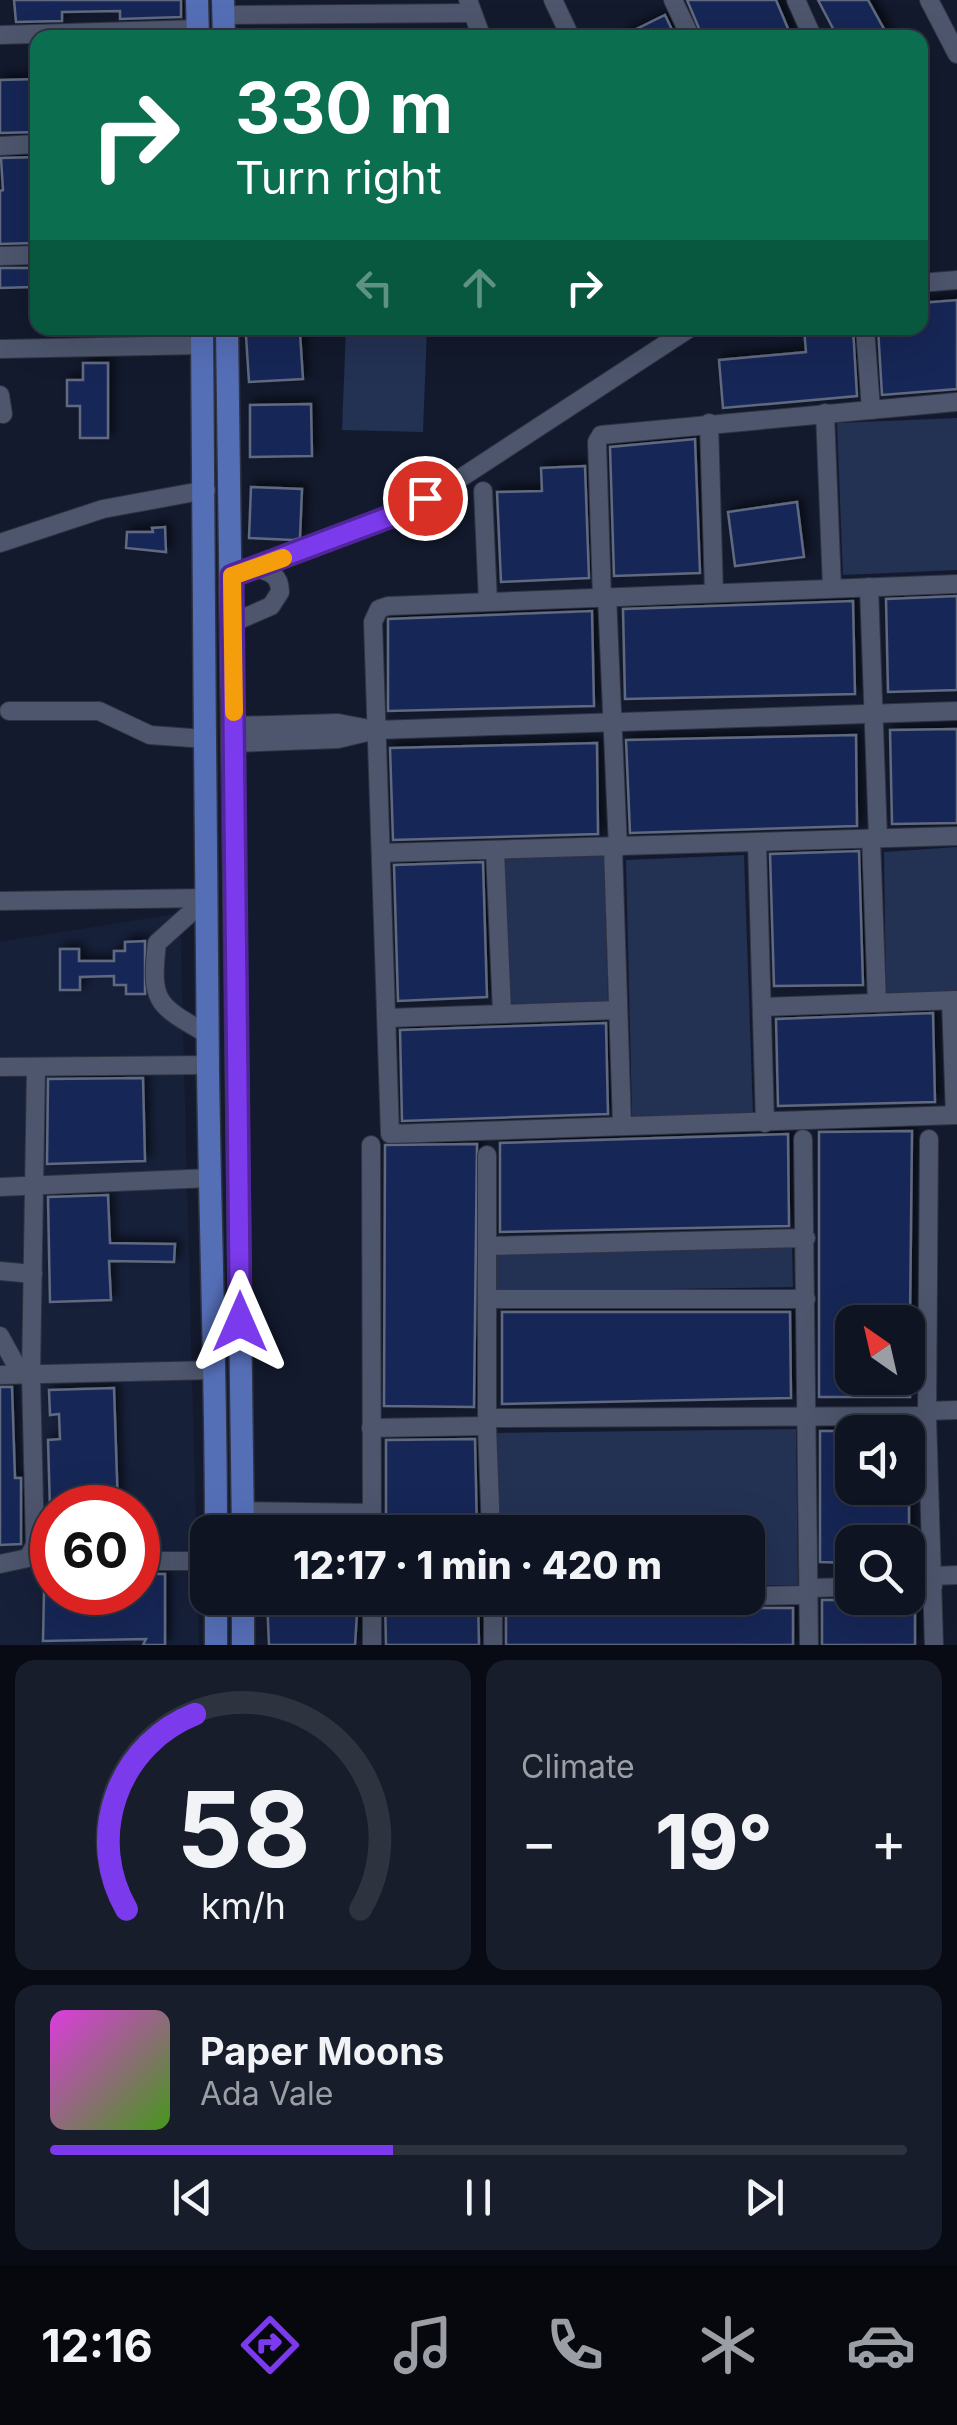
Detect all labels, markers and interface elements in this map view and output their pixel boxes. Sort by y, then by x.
text: 330 m [235,65,453,150]
icon: right [70,70,200,200]
text: Turn right [235,150,442,205]
icon: left [347,260,402,315]
icon: ahead [452,260,507,315]
icon: right [557,260,612,315]
pin [383,456,468,541]
icon: arrive [398,471,453,526]
position arrow [188,1270,292,1374]
north arrow [835,1305,925,1395]
map controls [835,1305,925,1615]
button: sound [835,1415,925,1505]
speed limit sign: 60 [30,1485,160,1615]
button: search [835,1525,925,1615]
text: 12:17 · 1 min · 420 m [293,1542,662,1588]
text: Climate [521,1747,635,1786]
text: 58 [176,1766,310,1892]
text: 19° [655,1796,773,1887]
text: − [521,1809,557,1875]
text: + [871,1809,907,1875]
text: km/h [201,1884,285,1928]
text: Paper Moons [200,2028,444,2074]
text: Ada Vale [200,2074,333,2113]
icon: previous [165,2170,220,2225]
icon: pause [451,2170,506,2225]
icon: next [737,2170,792,2225]
icon: directions [235,2310,305,2380]
icon: music [388,2310,458,2380]
icon: phone [540,2310,610,2380]
icon: climate [693,2310,763,2380]
icon: car [846,2310,916,2380]
text: 12:16 [41,2318,153,2373]

